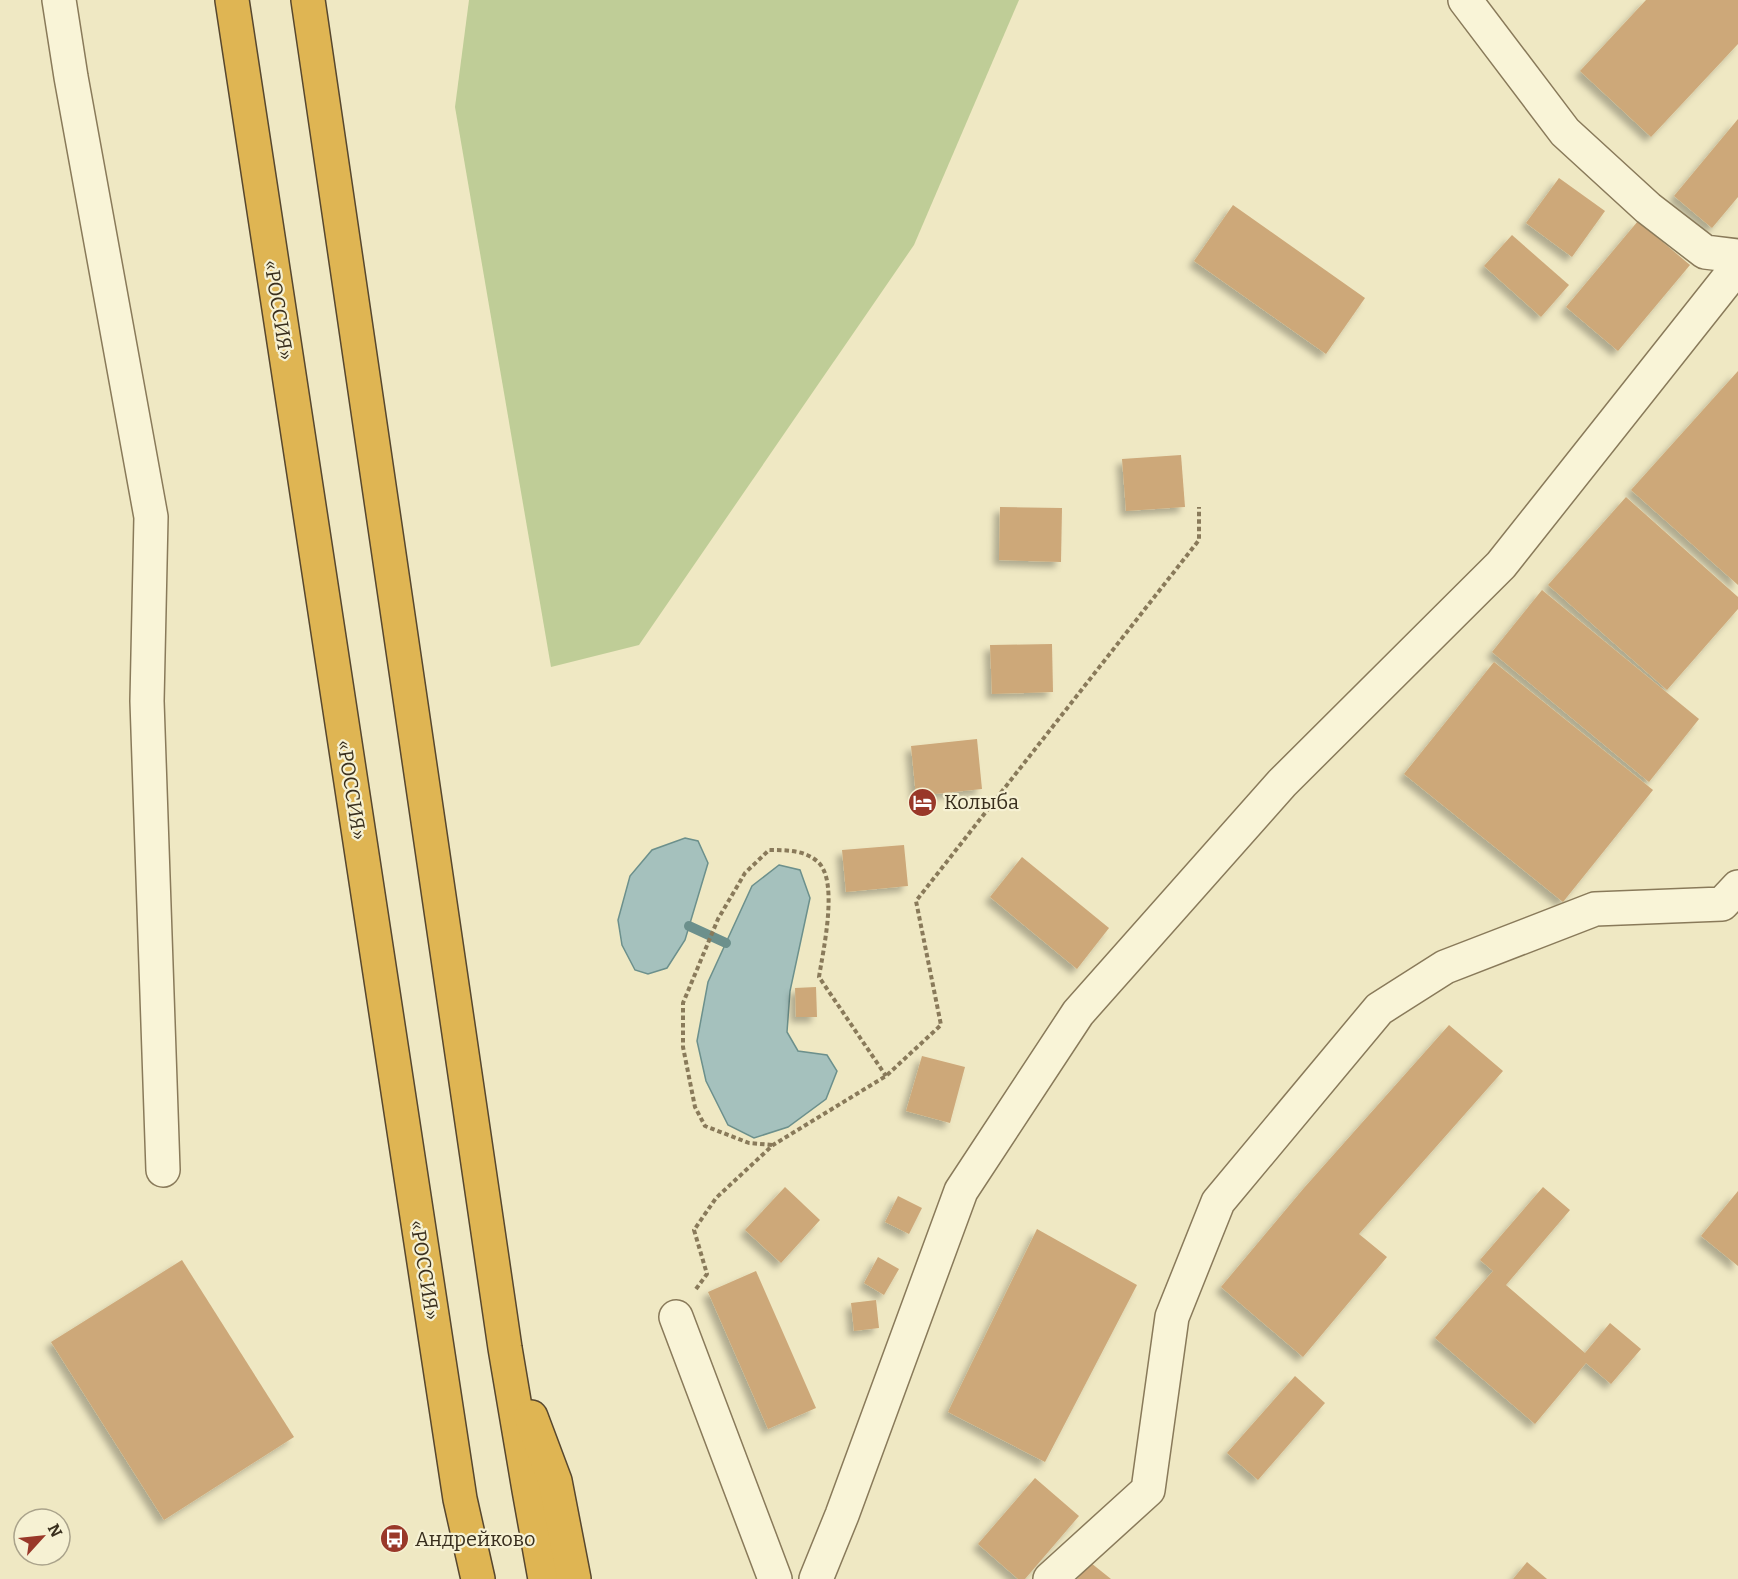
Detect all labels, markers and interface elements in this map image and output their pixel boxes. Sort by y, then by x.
street label: «РОССИЯ» [259,258,299,362]
street label: «РОССИЯ» [332,738,372,842]
hotel icon: Колыба [907,786,939,818]
place label: Колыба [944,790,1019,814]
street label: «РОССИЯ» [405,1218,445,1322]
north arrow [12,1507,72,1567]
text: N [44,1521,66,1540]
bus stop icon: Андрейково [378,1523,410,1555]
place label: Андрейково [415,1527,536,1551]

